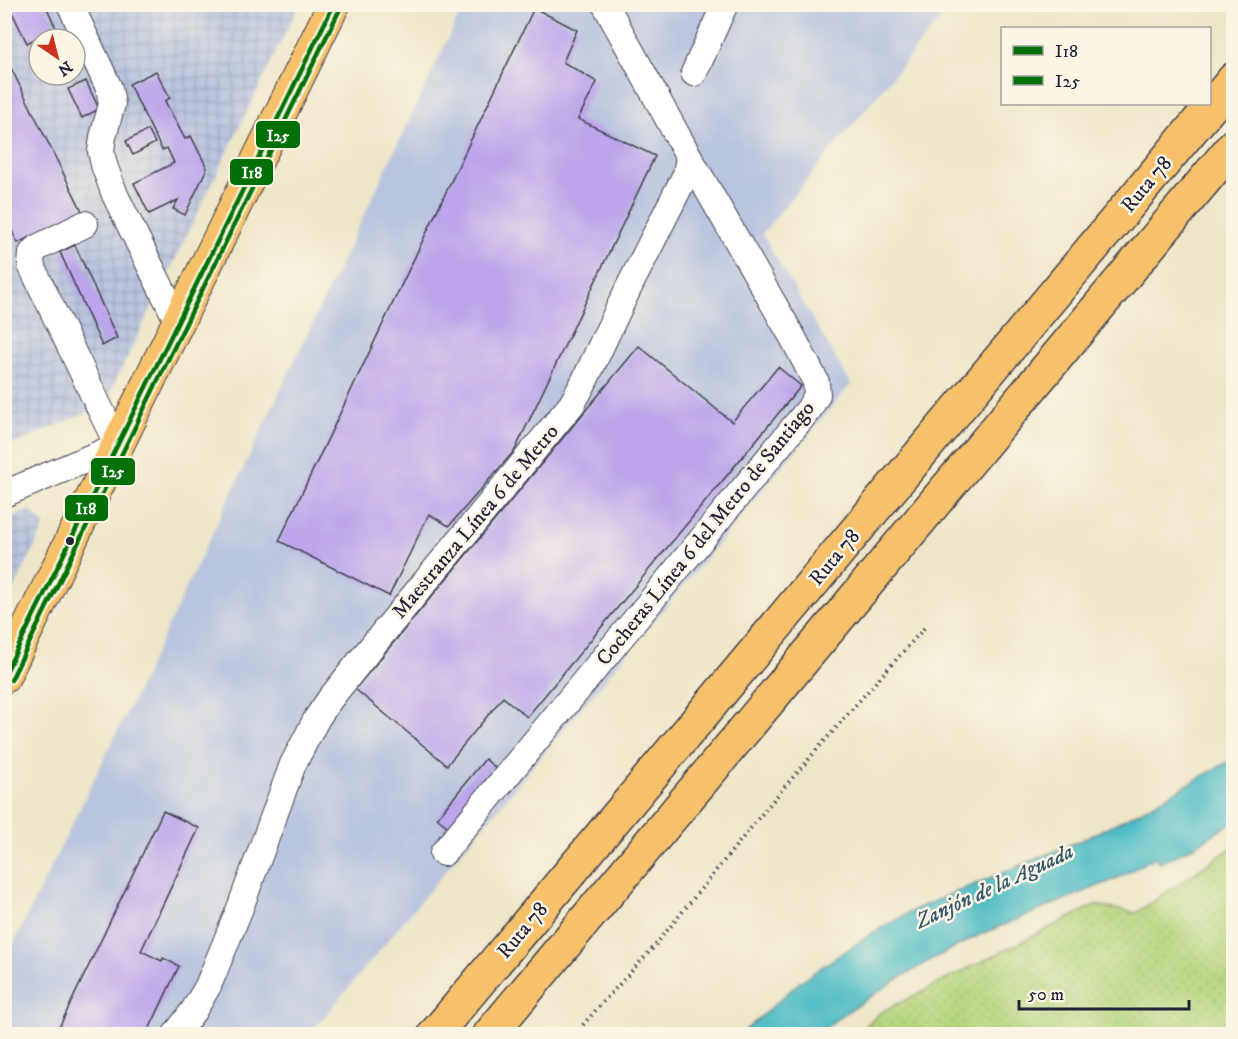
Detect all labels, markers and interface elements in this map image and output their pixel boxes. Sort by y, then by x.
north arrow [27,27,87,87]
legend [1001,27,1211,105]
text: I18 [1055,41,1078,63]
text: N [54,57,76,80]
text: I25 [1055,71,1080,93]
line badge: I25 [255,120,301,149]
text: I25 [267,126,289,146]
street label: Ruta 78 [1116,151,1178,218]
line badge: I18 [229,158,274,186]
text: I18 [242,163,262,183]
street label: Cocheras Línea 6 del Metro de Santiago [591,396,821,671]
street label: Maestranza Línea 6 de Metro [387,419,565,624]
line badge: I25 [90,457,136,486]
text: I25 [102,462,124,482]
line badge: I18 [64,494,109,522]
text: I18 [76,499,96,519]
street label: Ruta 78 [804,524,866,591]
unlabelled marker [64,535,76,547]
water label: Zanjón de la Aguada [910,838,1078,935]
street label: Ruta 78 [492,897,554,964]
scale bar [1019,973,1188,1011]
text: 50 m [1028,984,1064,1006]

